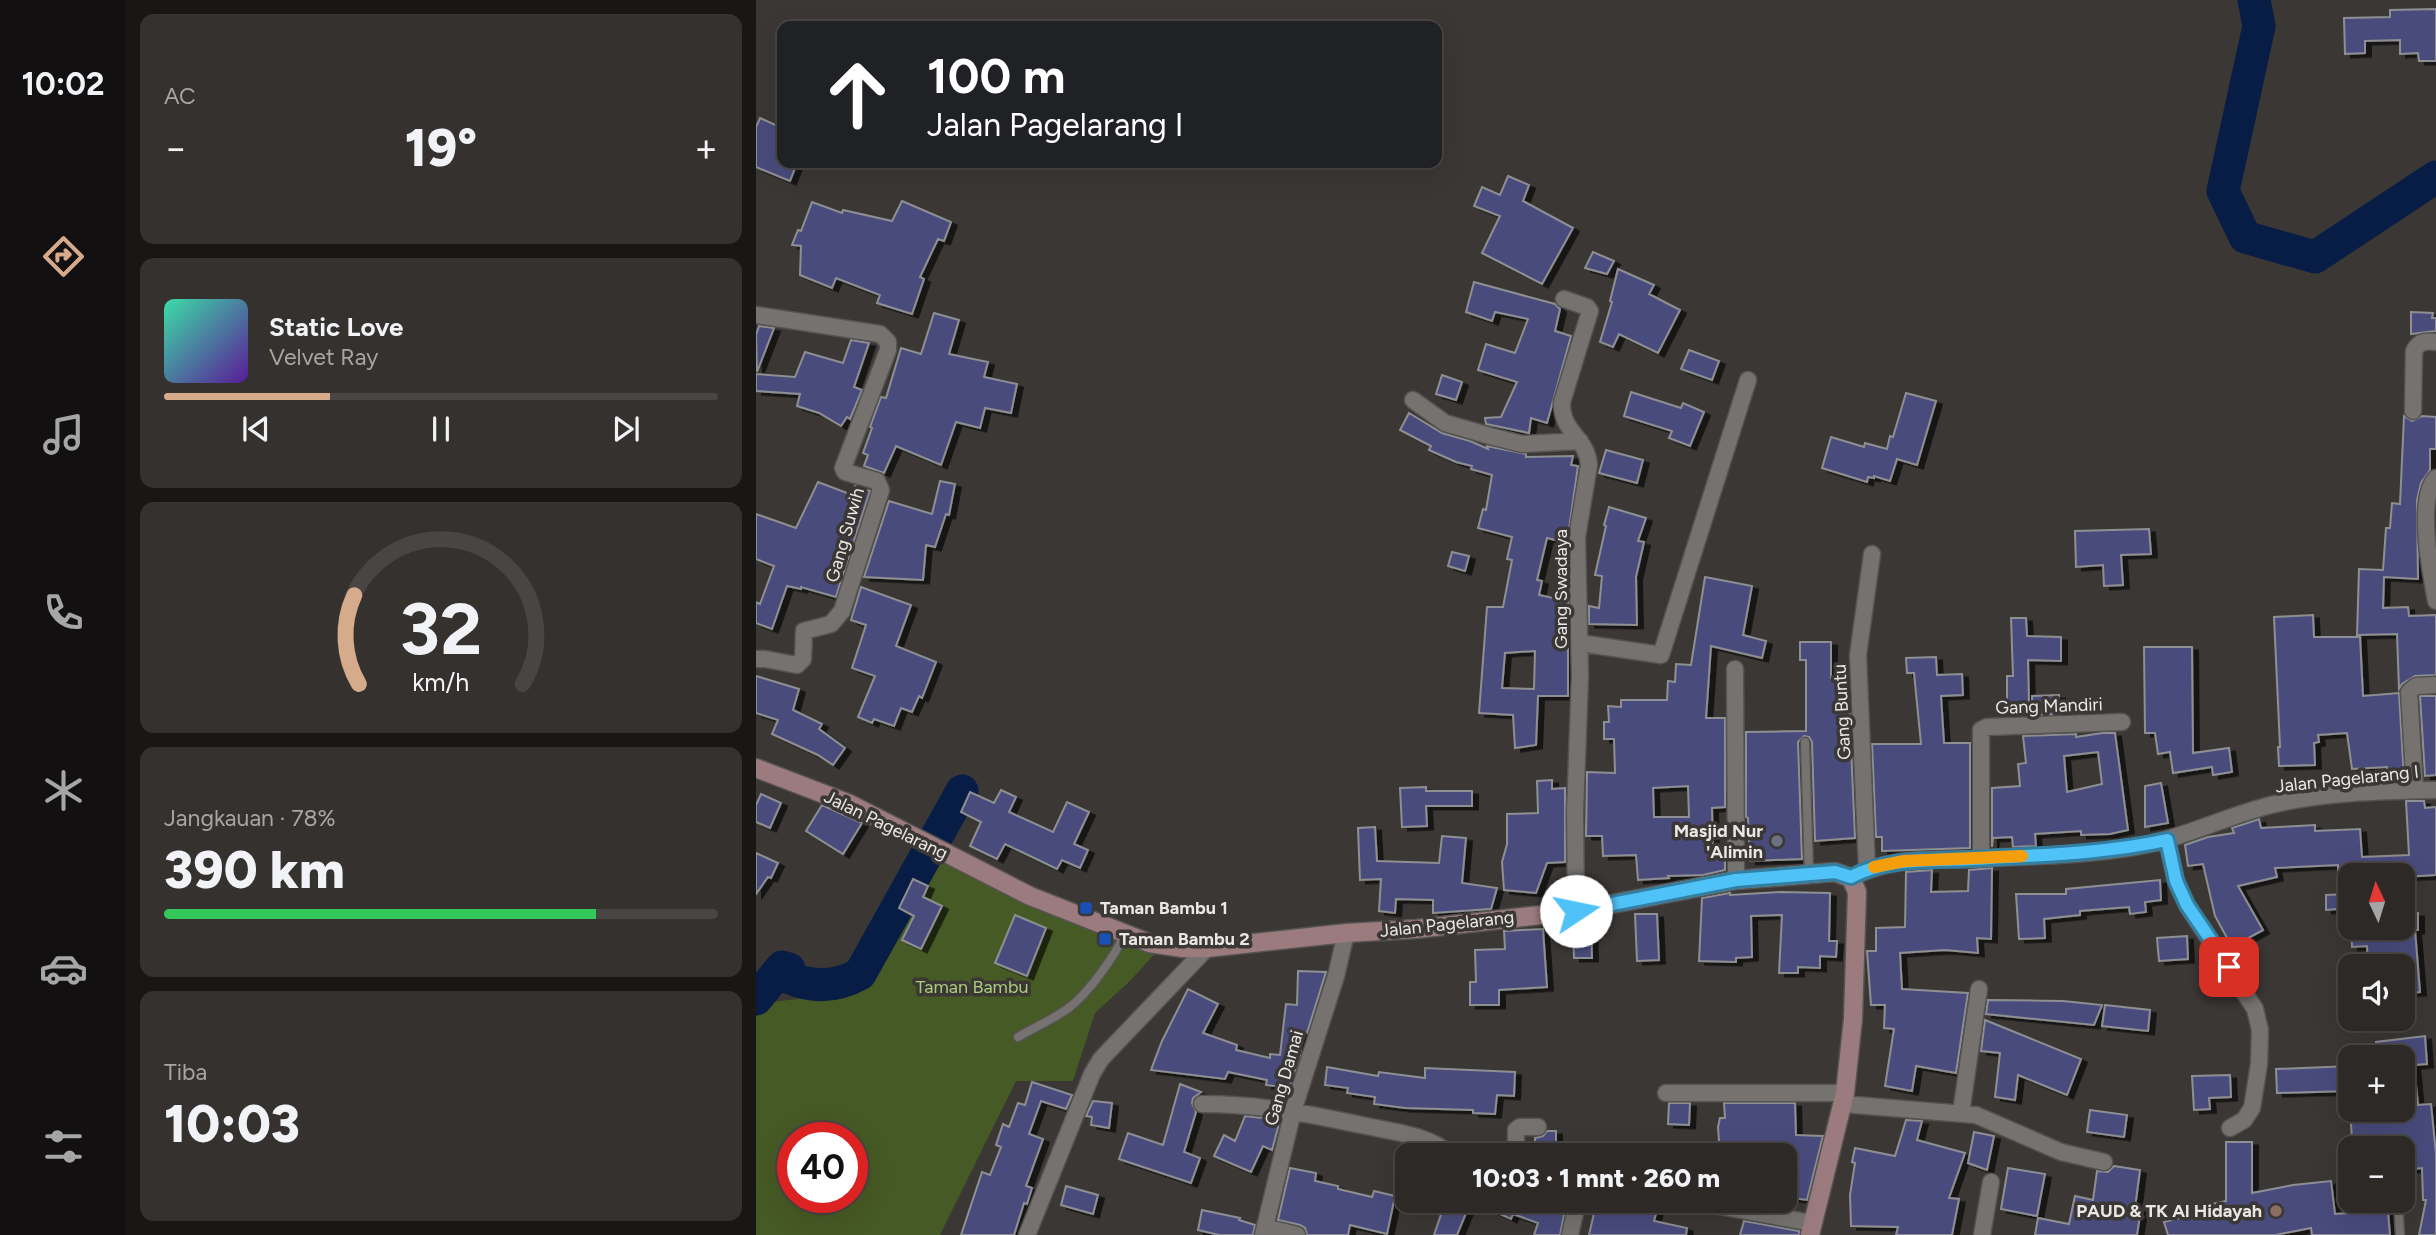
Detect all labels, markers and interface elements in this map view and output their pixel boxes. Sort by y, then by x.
text: 100 m [927,46,1066,105]
icon: ahead [812,49,903,140]
text: 10:02 [21,65,105,103]
text: AC [164,82,196,110]
text: Jalan Pagelarang I [927,106,1183,144]
text: 19° [405,117,477,179]
text: − [164,125,188,171]
text: + [694,125,718,171]
icon: directions [39,232,88,281]
text: Static Love [269,311,403,343]
text: Velvet Ray [269,343,378,371]
icon: music [39,410,88,459]
icon: previous [237,410,275,448]
icon: pause [422,410,460,448]
icon: next [607,410,645,448]
street label: Gang Suwih [821,485,869,585]
street label: Gang Swadaya [1550,529,1572,649]
text: 32 [400,585,482,672]
icon: phone [39,588,88,637]
street label: Gang Buntu [1829,664,1855,760]
text: km/h [412,666,470,696]
street label: Gang Mandiri [1995,693,2103,719]
street label: Jalan Pagelarang I [2274,761,2420,797]
icon: climate [39,766,88,815]
street label: Jalan Pagelarang [821,786,951,864]
text: Jangkauan · 78% [164,804,336,832]
place label: Masjid Nur 'Alimin [1674,820,1763,863]
marker: Masjid Nur 'Alimin [1769,833,1785,849]
text: 390 km [164,839,345,901]
north arrow [2338,863,2415,940]
map controls [2338,863,2415,1213]
position arrow [1539,874,1613,948]
place label: Taman Bambu 1 [1100,897,1228,919]
marker: Taman Bambu 1 [1078,900,1094,916]
street label: Jalan Pagelarang [1379,906,1515,942]
place label: Taman Bambu 2 [1119,928,1250,950]
marker: Taman Bambu 2 [1097,931,1113,947]
pin [2199,937,2259,997]
icon: car [39,944,88,993]
icon: arrive [2210,948,2248,986]
button: sound [2338,954,2415,1031]
park label: Taman Bambu [915,976,1029,998]
street label: Gang Damai [1260,1028,1308,1128]
button: + [2338,1045,2415,1122]
text: Tiba [164,1058,207,1086]
text: 10:03 [164,1093,300,1155]
icon: filters [39,1122,88,1171]
speed limit sign: 40 [777,1122,868,1213]
button: − [2338,1136,2415,1213]
text: 10:03 · 1 mnt · 260 m [1472,1162,1720,1194]
place label: PAUD & TK Al Hidayah [2076,1200,2262,1222]
marker: PAUD & TK Al Hidayah [2268,1203,2284,1219]

